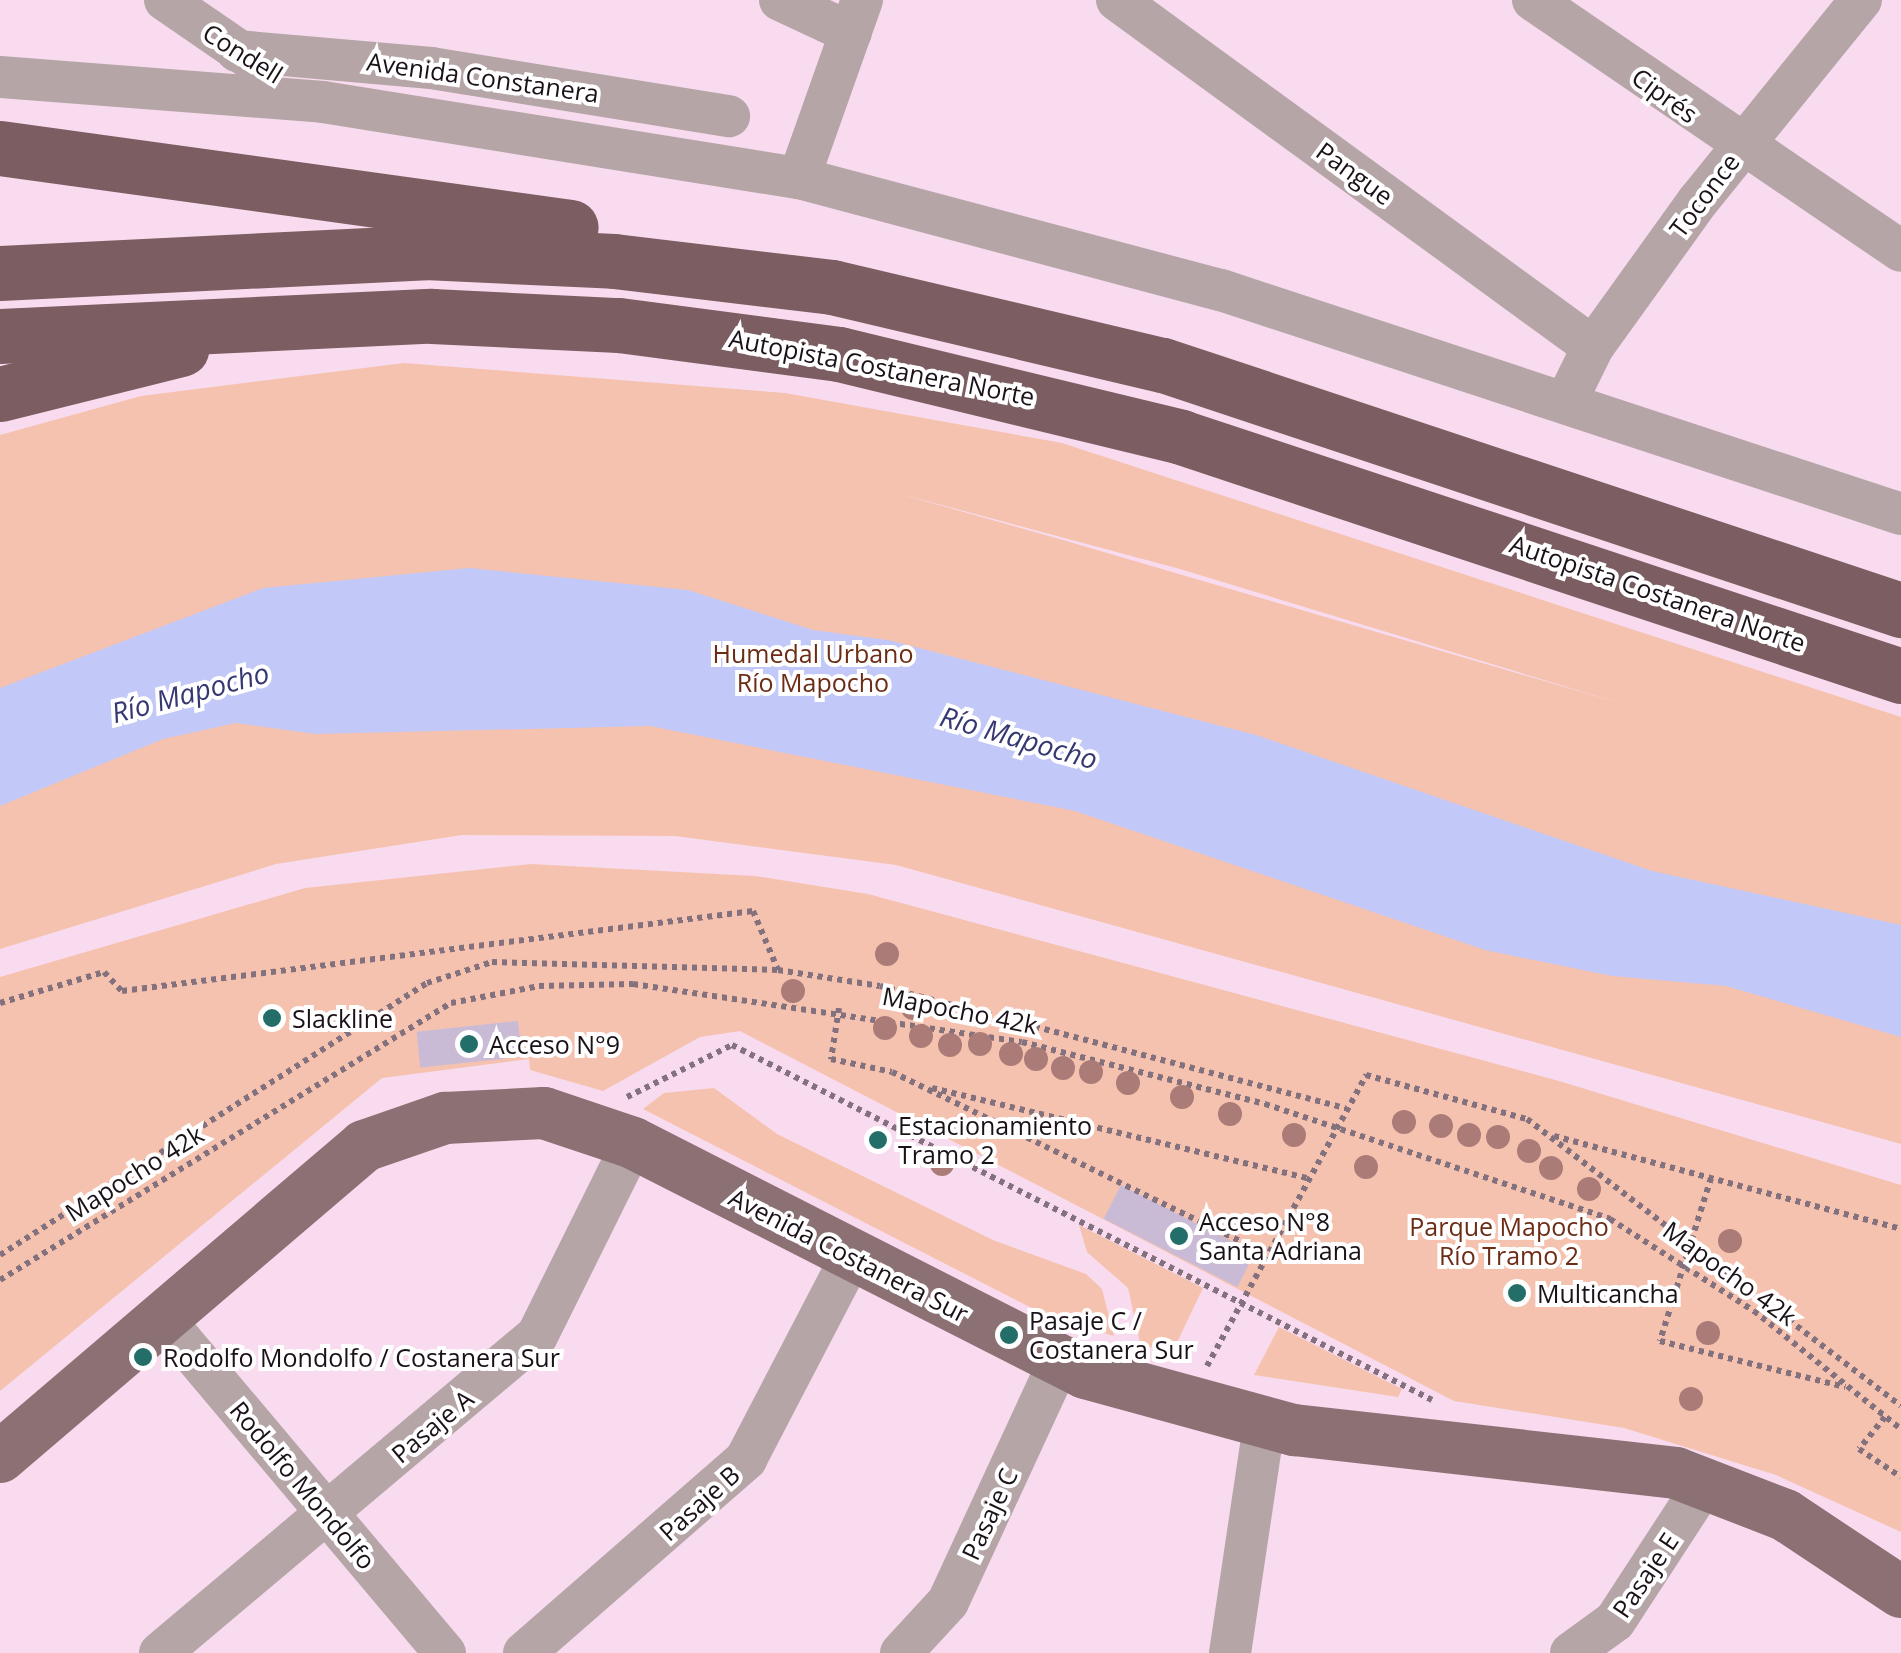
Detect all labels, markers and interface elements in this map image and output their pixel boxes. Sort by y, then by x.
street label: Condell [198,17,288,89]
street label: Avenida Constanera [365,46,601,108]
street label: Ciprés [1626,61,1704,129]
street label: Pangue [1311,135,1399,211]
street label: Toconce [1663,147,1745,243]
street label: Autopista Costanera Norte [727,323,1037,411]
street label: Autopista Costanera Norte [1506,528,1810,658]
park label: Humedal Urbano Río Mapocho [713,639,913,698]
water label: Río Mapocho [107,655,273,729]
water label: Río Mapocho [937,699,1101,775]
street label: Mapocho 42k [880,980,1040,1040]
place label: Slackline [292,1003,393,1033]
marker: Slackline [261,1007,283,1029]
place label: Acceso N°9 [489,1029,620,1059]
marker: Acceso N°9 [458,1033,480,1055]
place label: Estacionamiento Tramo 2 [898,1111,1092,1170]
street label: Mapocho 42k [59,1119,209,1227]
marker: Estacionamiento Tramo 2 [867,1129,889,1151]
street label: Avenida Costanera Sur [724,1182,974,1328]
place label: Acceso N°8 Santa Adriana [1199,1207,1362,1266]
park label: Parque Mapocho Río Tramo 2 [1409,1212,1609,1271]
street label: Mapocho 42k [1658,1215,1802,1331]
marker: Acceso N°8 Santa Adriana [1168,1225,1190,1247]
place label: Multicancha [1537,1278,1679,1308]
marker: Multicancha [1506,1282,1528,1304]
place label: Pasaje C / Costanera Sur [1029,1306,1194,1365]
marker: Pasaje C / Costanera Sur [998,1324,1020,1346]
place label: Rodolfo Mondolfo / Costanera Sur [163,1342,560,1372]
marker: Rodolfo Mondolfo / Costanera Sur [132,1346,154,1368]
street label: Pasaje A [385,1383,479,1469]
street label: Rodolfo Mondolfo [224,1395,382,1575]
street label: Pasaje B [653,1459,745,1547]
street label: Pasaje C [955,1464,1023,1564]
street label: Pasaje E [1606,1527,1684,1623]

